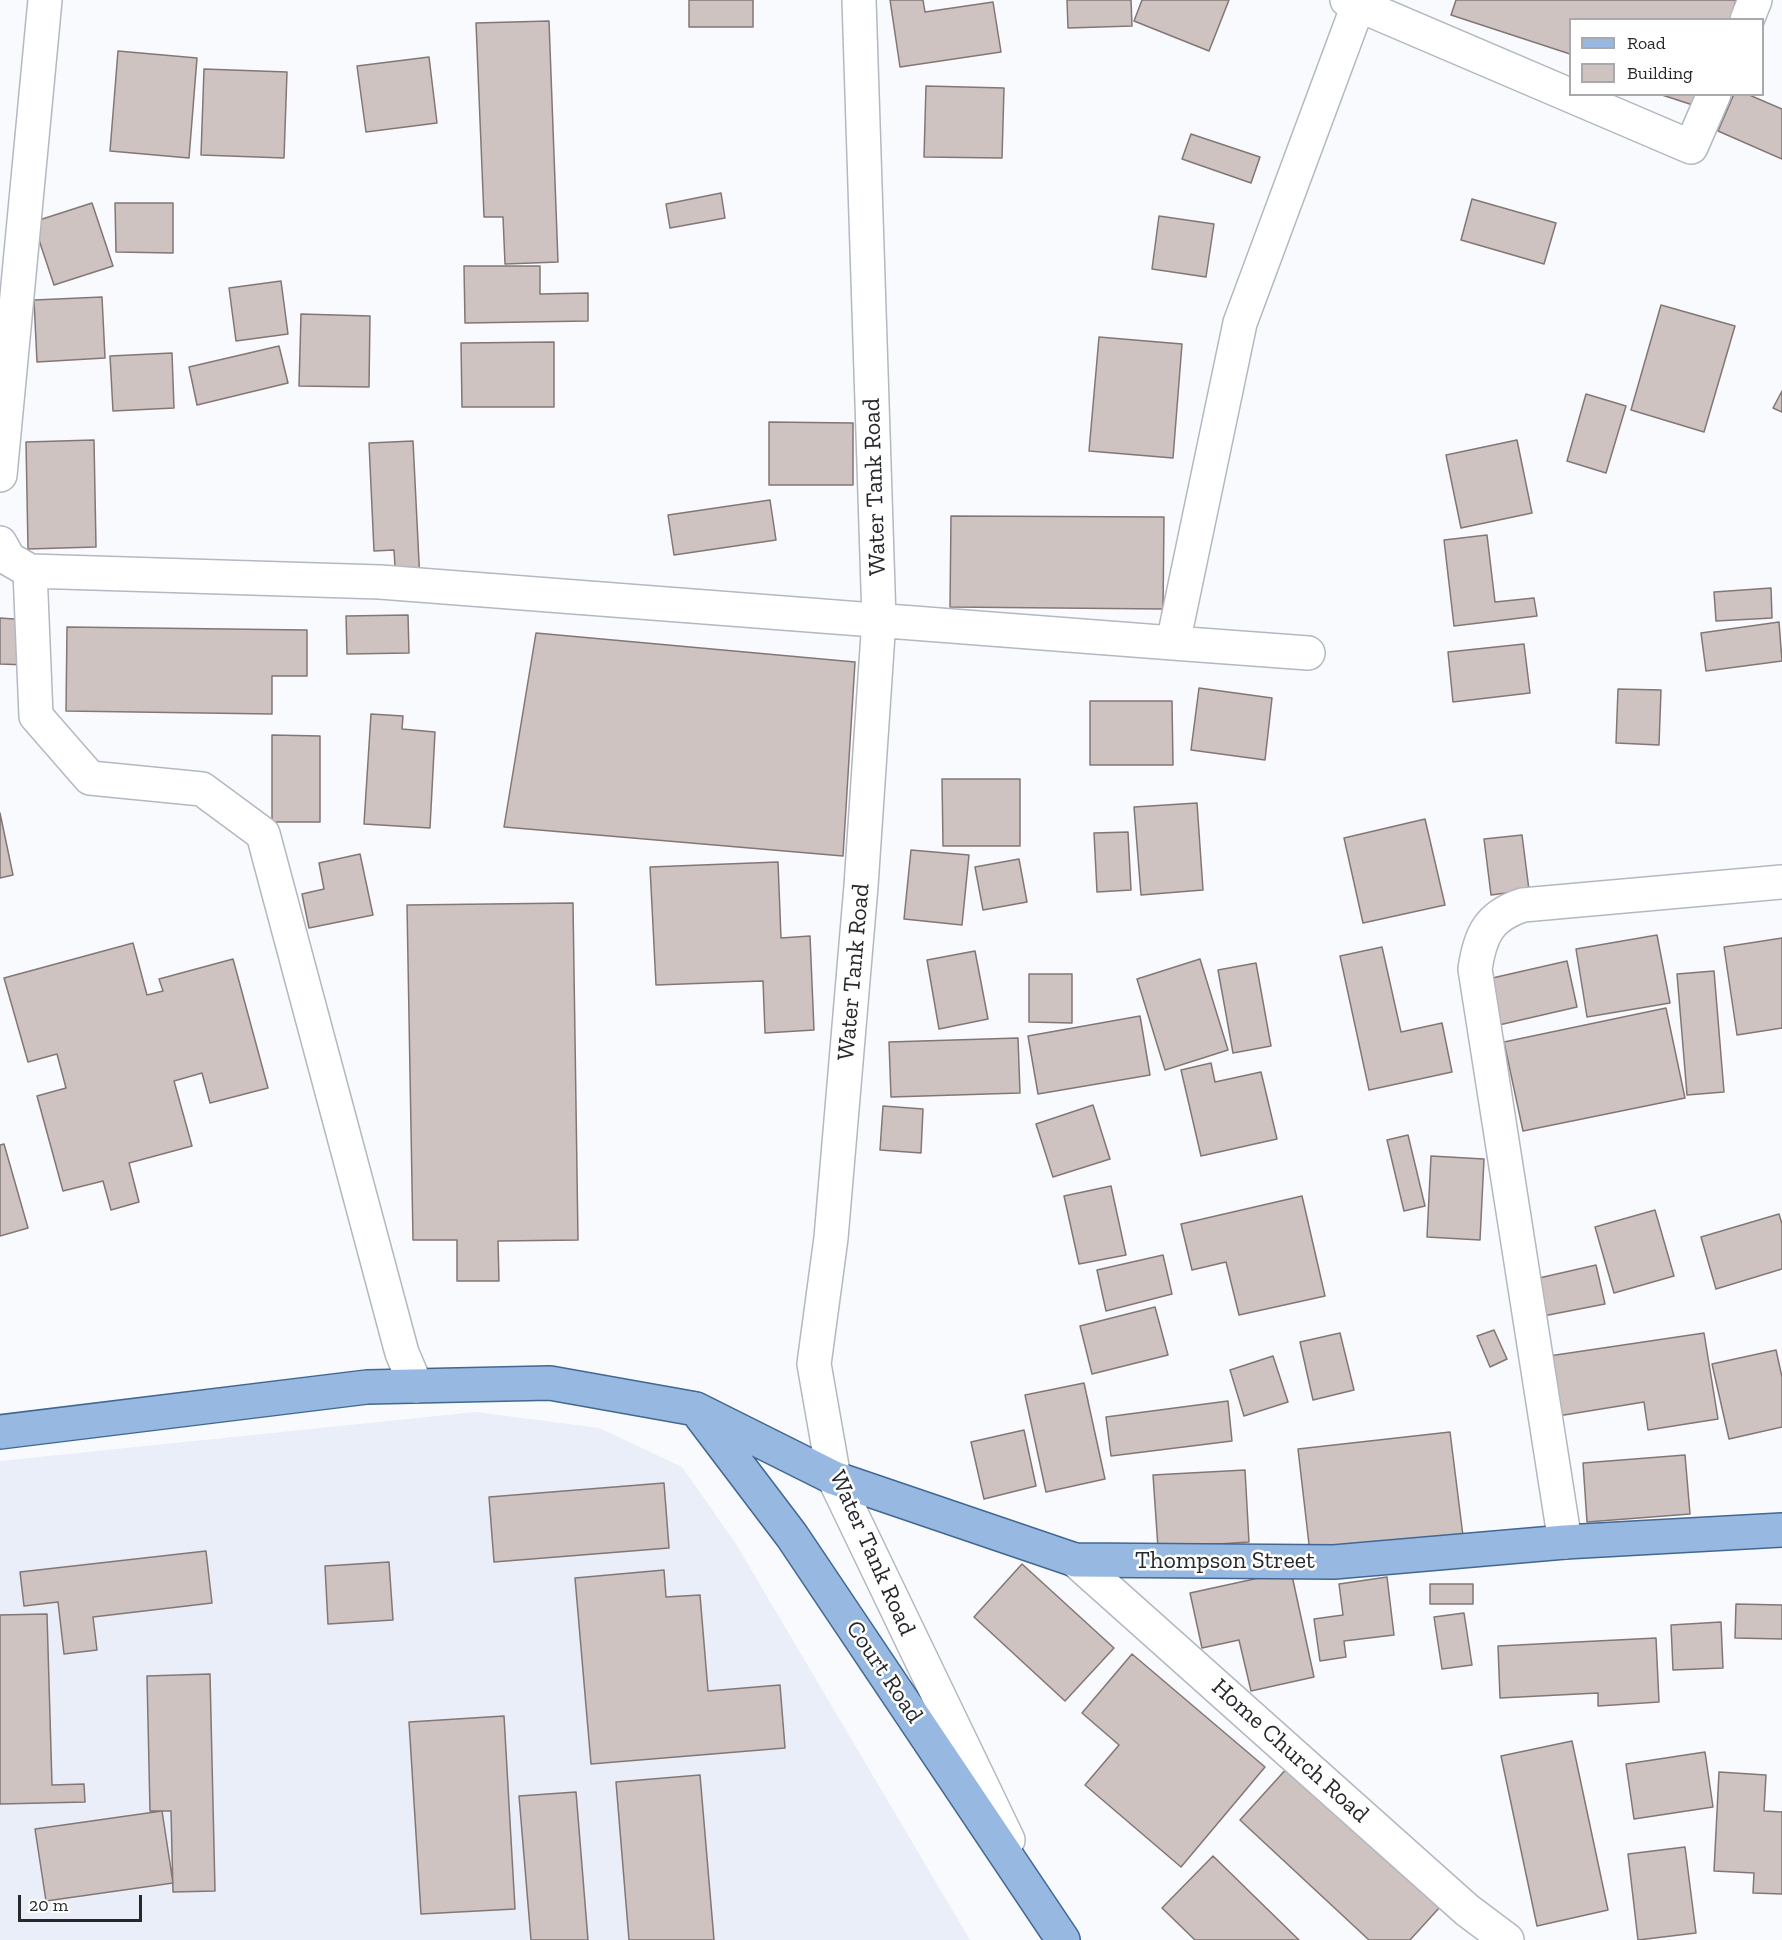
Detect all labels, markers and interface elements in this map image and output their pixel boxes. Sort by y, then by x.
legend [1569,18,1764,96]
text: Road [1627,32,1666,54]
text: Building [1627,62,1693,84]
street label: Water Tank Road [858,398,892,576]
street label: Water Tank Road [832,882,876,1062]
street label: Water Tank Road [823,1466,921,1640]
street label: Thompson Street [1135,1547,1315,1575]
street label: Court Road [839,1615,929,1729]
street label: Home Church Road [1206,1673,1374,1829]
scale bar [21,1883,146,1921]
text: 20 m [29,1894,68,1916]

